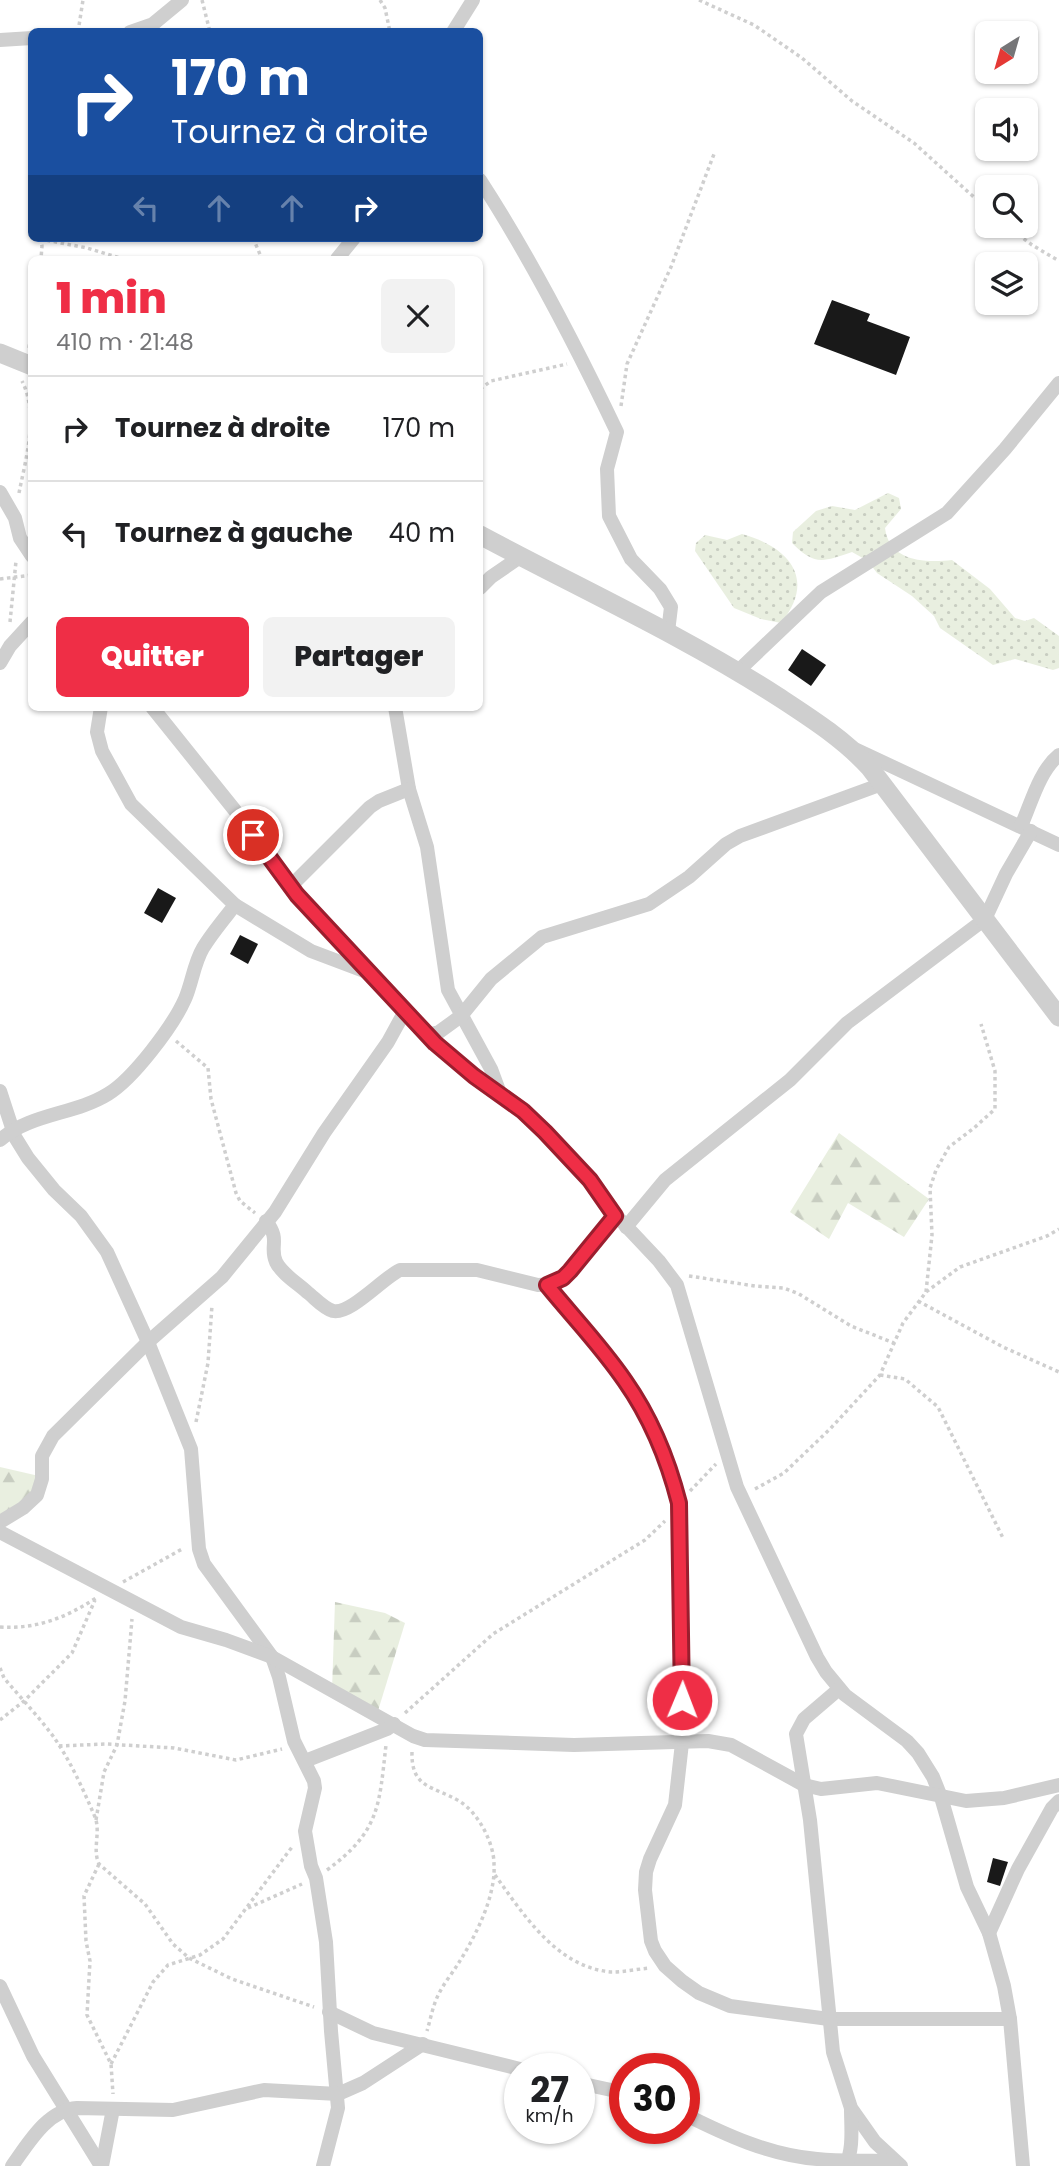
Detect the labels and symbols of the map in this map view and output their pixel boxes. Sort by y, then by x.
north arrow [975,21,1038,84]
pin [223,805,283,865]
position arrow [645,1663,719,1737]
speed limit sign: 30 [609,2053,700,2144]

